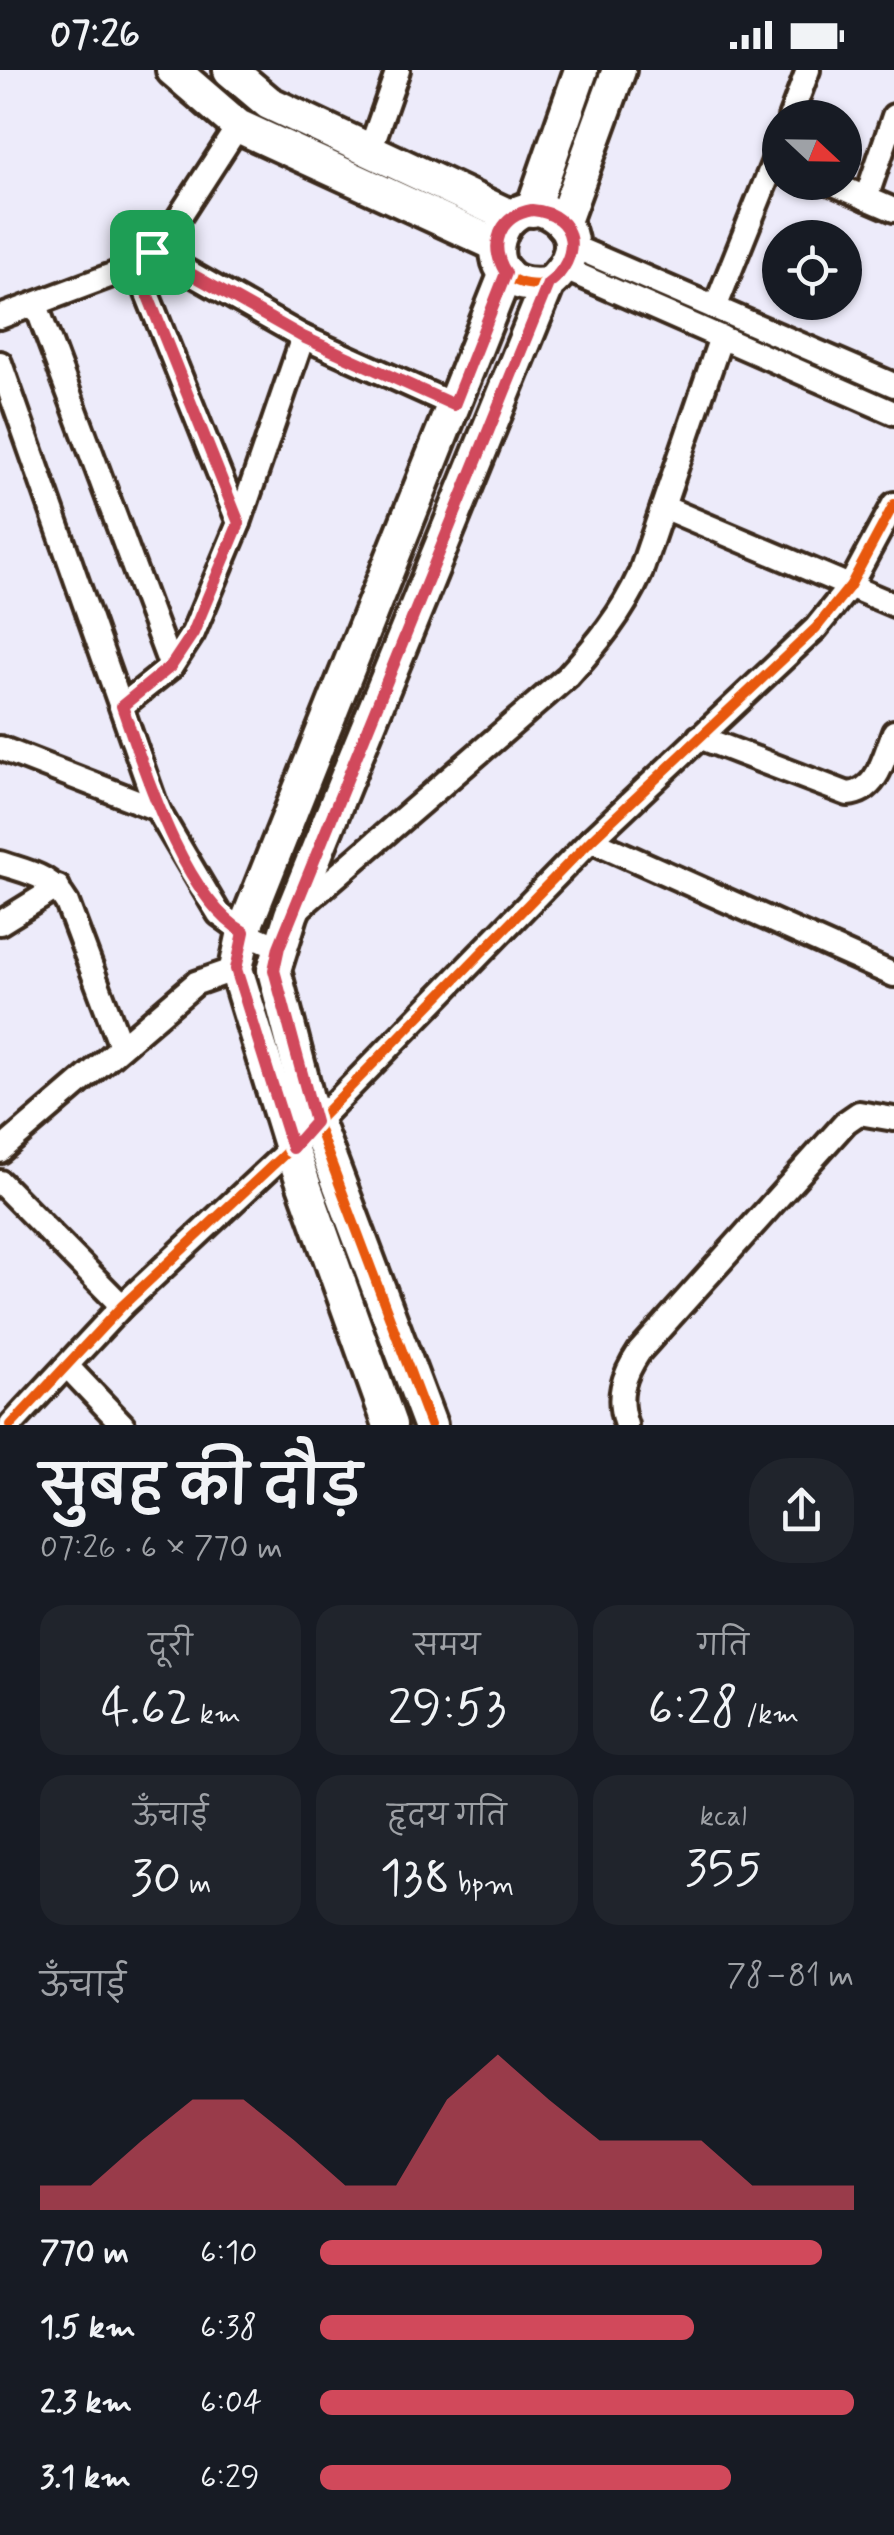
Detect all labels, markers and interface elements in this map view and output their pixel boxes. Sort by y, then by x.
text: 07:26 [50,11,140,60]
north arrow [762,100,862,200]
map controls [762,100,862,320]
pin [110,210,195,295]
button: locate [762,220,862,320]
icon: arrive [125,225,180,280]
text: सुबह की दौड़ [40,1453,361,1525]
button: share [749,1458,854,1563]
text: 07:26 · 6 × 770 m [40,1527,283,1569]
text: दूरी [149,1629,193,1666]
text: समय [414,1629,480,1666]
text: गति [698,1629,749,1666]
text: 4.62 [101,1676,192,1742]
text: 29:53 [388,1676,506,1742]
text: 6:28 [648,1676,738,1742]
text: km [192,1697,241,1734]
text: /km [738,1697,799,1734]
text: ऊँचाई [133,1799,208,1836]
text: हृदय गति [387,1799,507,1836]
text: kcal [700,1799,747,1836]
text: 355 [685,1836,762,1902]
text: 30 [130,1846,181,1912]
text: 138 [380,1846,450,1912]
text: m [181,1867,211,1904]
text: bpm [450,1867,514,1904]
text: 78–81 m [726,1955,854,1997]
text: ऊँचाई [40,1966,126,2008]
text: 770 m [40,2232,129,2274]
text: 6:10 [200,2232,258,2274]
text: 1.5 km [40,2307,136,2349]
text: 6:38 [200,2307,257,2349]
text: 2.3 km [40,2382,132,2424]
text: 6:04 [200,2382,262,2424]
text: 3.1 km [40,2457,131,2499]
text: 6:29 [200,2457,260,2499]

